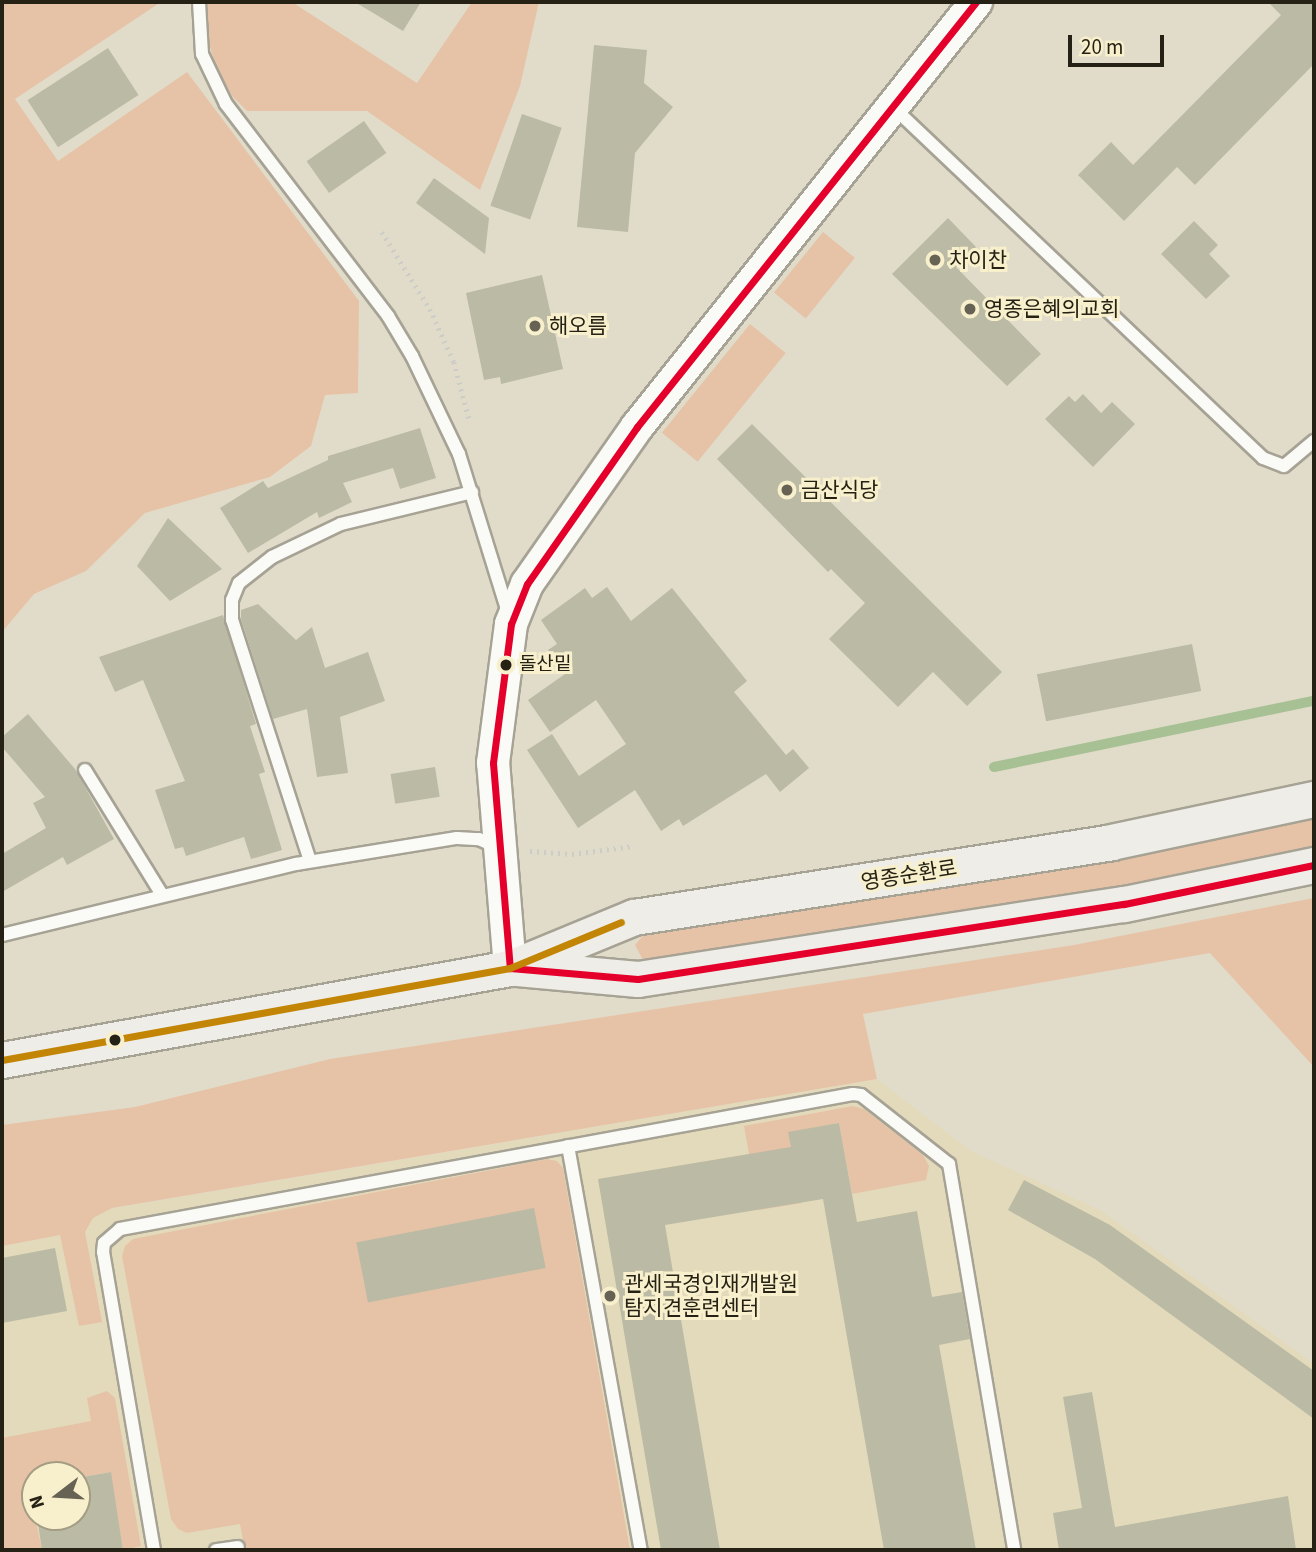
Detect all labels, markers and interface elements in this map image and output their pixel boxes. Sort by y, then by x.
scale bar [1071,21,1167,65]
text: 20 m [1081,32,1123,62]
place label: 차이찬 [949,247,1007,273]
marker: 차이찬 [927,252,943,268]
place label: 영종은혜의교회 [984,296,1119,322]
marker: 영종은혜의교회 [962,301,978,317]
place label: 해오름 [549,313,607,339]
marker: 해오름 [527,318,543,334]
place label: 금산식당 [801,477,878,503]
marker: 금산식당 [779,482,795,498]
place label: 돌산밑 [519,654,571,676]
marker: 돌산밑 [499,658,513,672]
street label: 영종순환로 [859,855,959,895]
unlabelled marker [108,1033,122,1047]
place label: 관세국경인재개발원 탐지견훈련센터 [624,1271,798,1321]
marker: 관세국경인재개발원 탐지견훈련센터 [602,1288,618,1304]
north arrow [21,1461,91,1531]
text: N [23,1492,52,1512]

